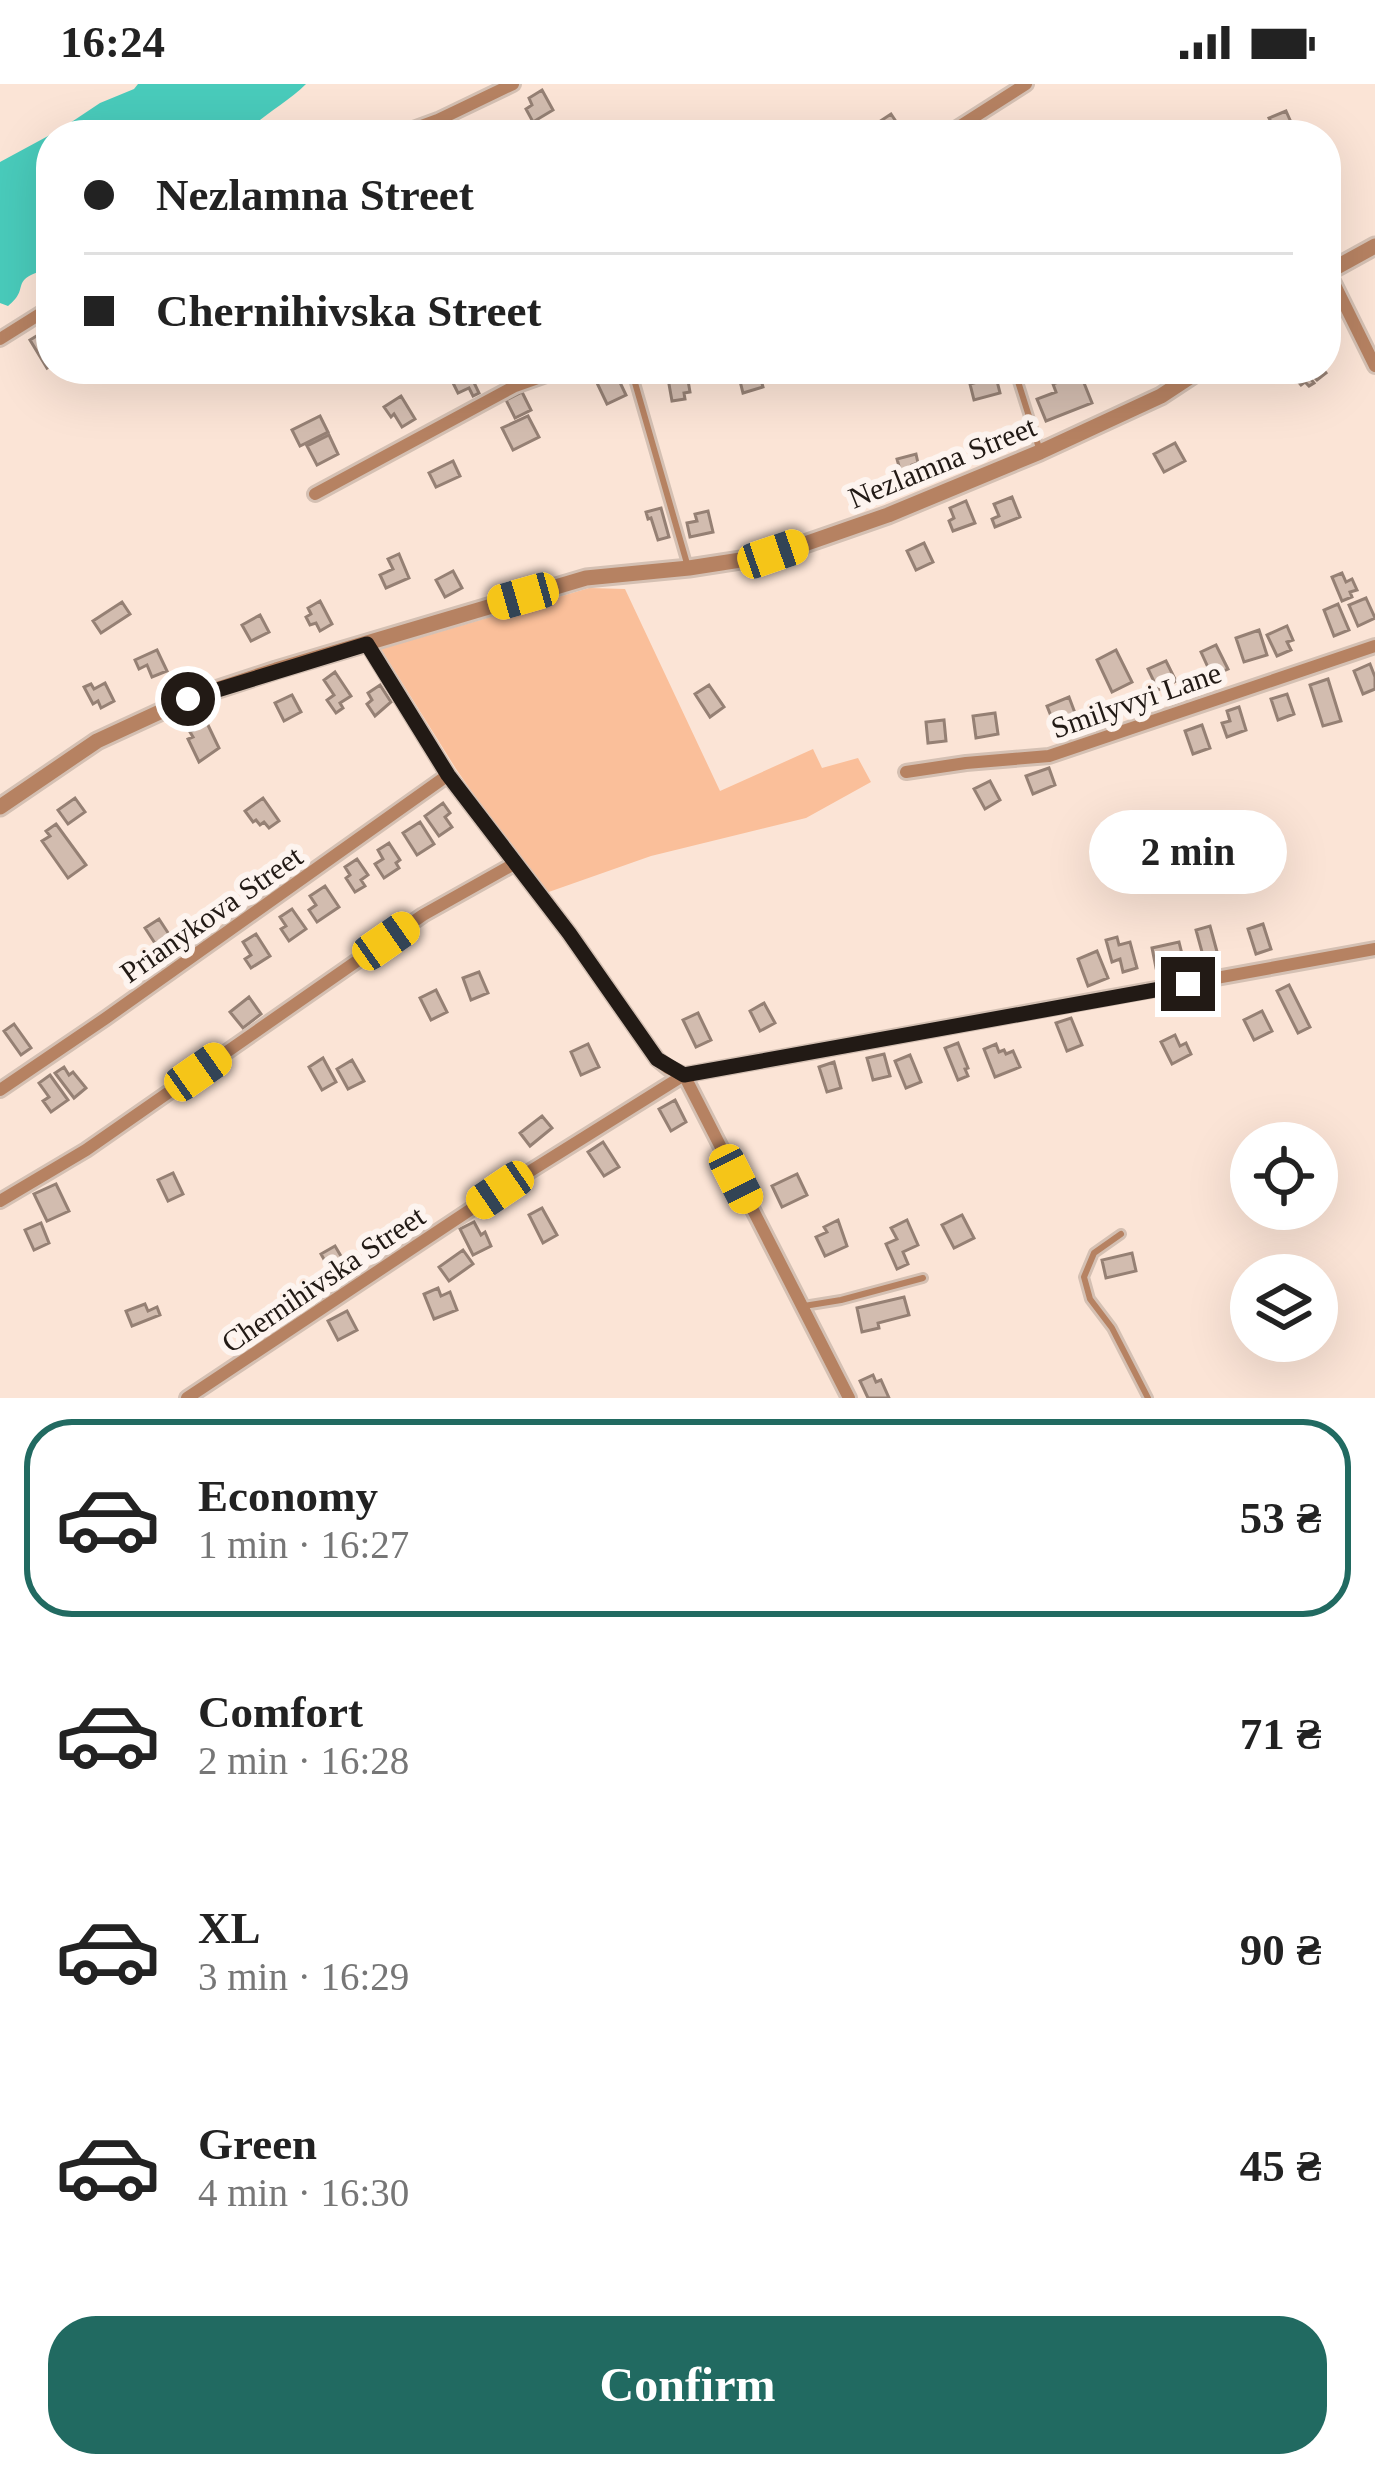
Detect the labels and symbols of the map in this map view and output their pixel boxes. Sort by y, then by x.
street label: Nezlamna Street [844,409,1041,515]
car [733,525,813,583]
car [483,569,563,623]
street label: Smilyvyi Lane [1047,656,1225,744]
route start [161,672,215,726]
callout: 2 min [1089,810,1287,894]
street label: Prianykova Street [114,839,309,989]
car [346,906,426,976]
route end [1161,957,1215,1011]
car [158,1037,238,1107]
car [704,1139,768,1219]
car [460,1155,540,1225]
street label: Chernihivska Street [215,1199,431,1359]

